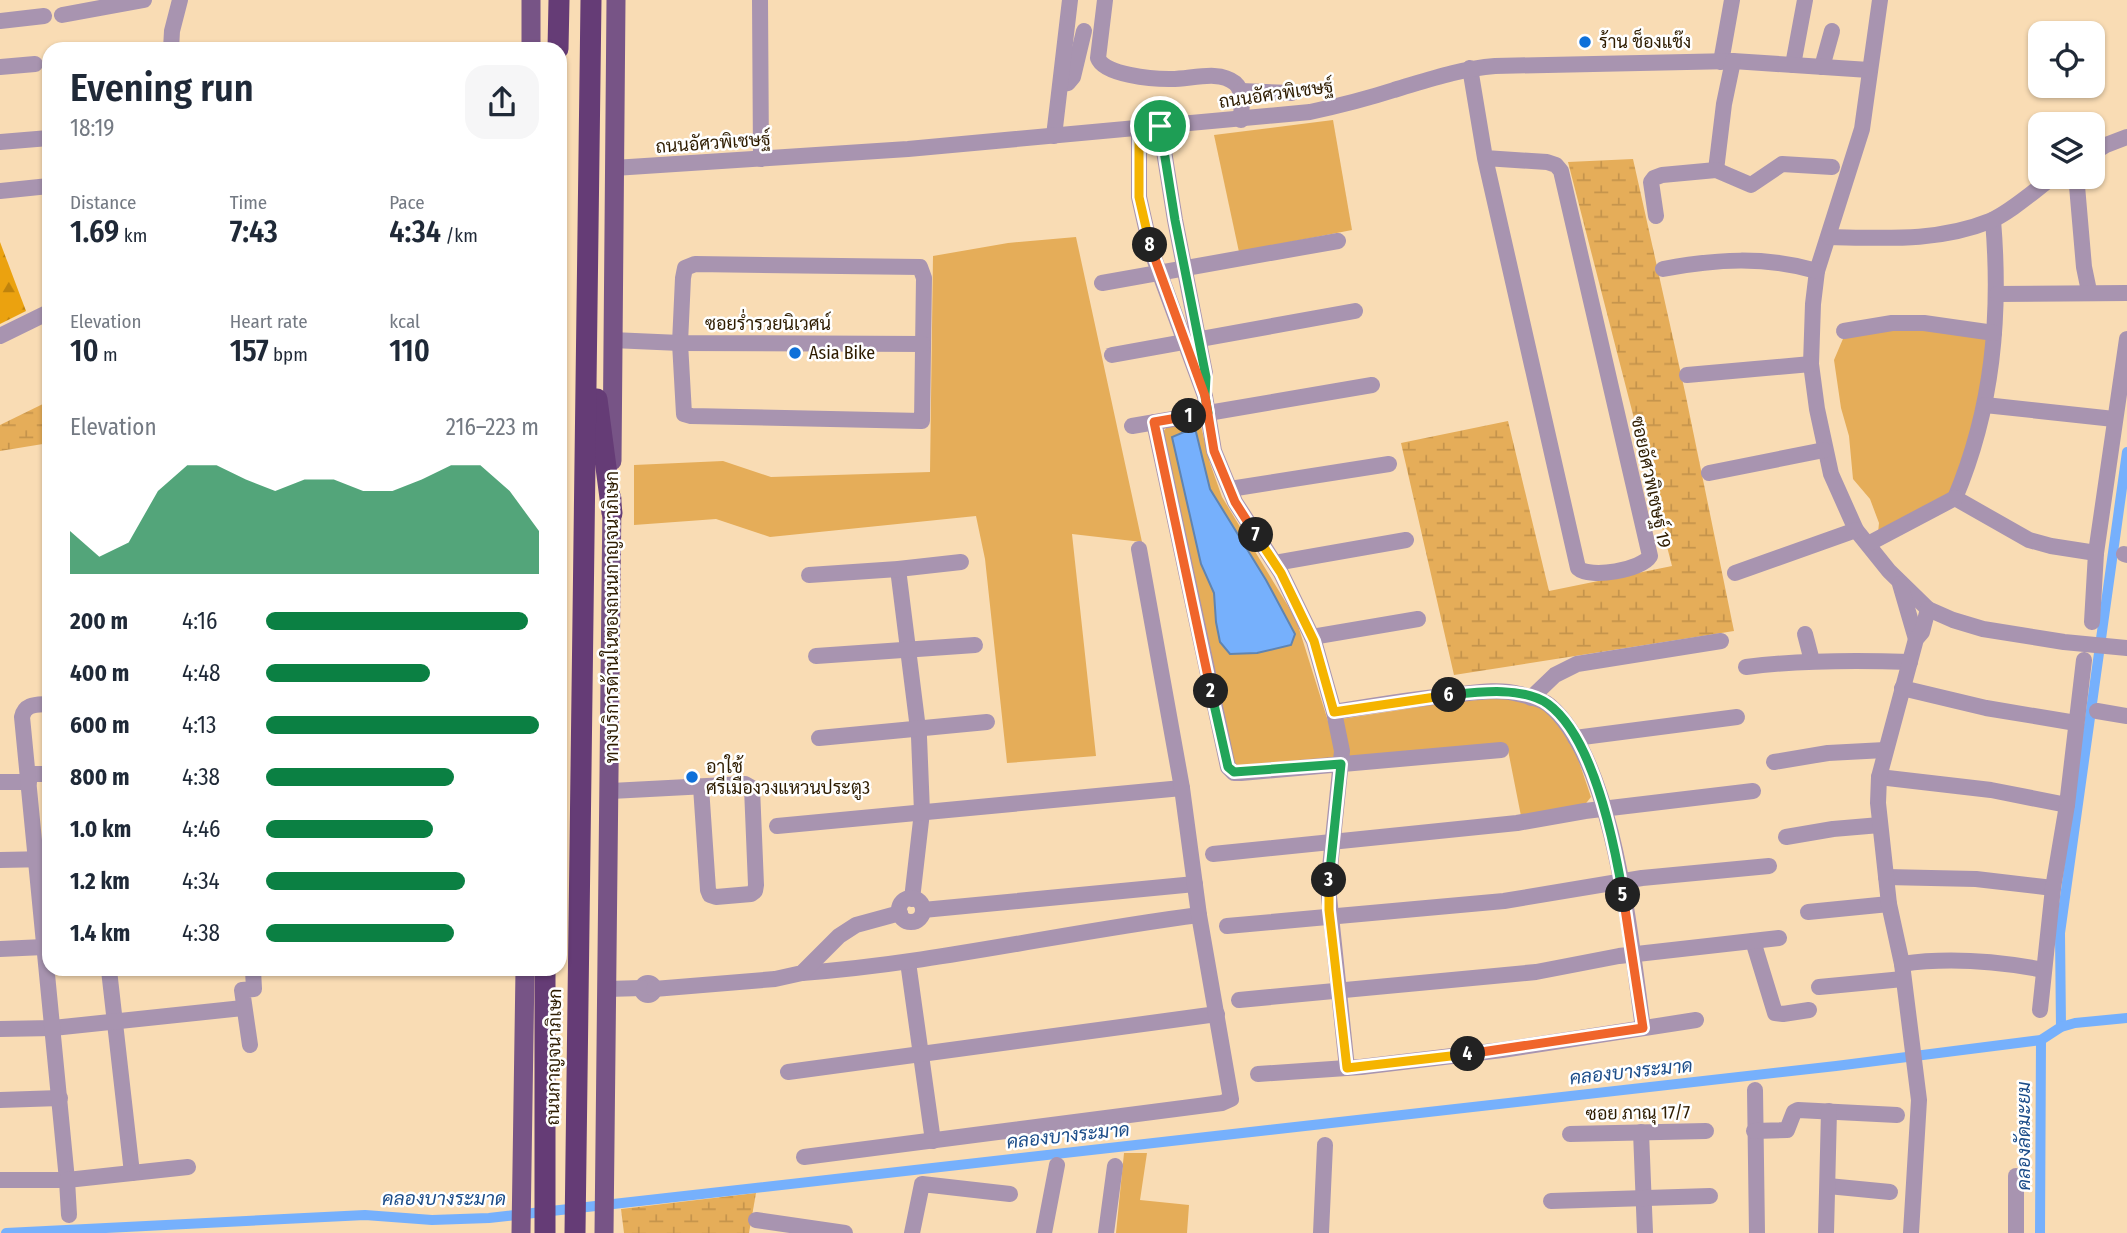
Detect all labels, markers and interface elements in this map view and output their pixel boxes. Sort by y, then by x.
map controls [2028,21,2105,189]
button: locate [2028,21,2105,98]
place label: ร้าน ช็องแช๊ง [1599,28,1691,53]
marker: ร้าน ช็องแช๊ง [1577,34,1593,50]
text: Evening run [70,65,254,111]
button: share [465,65,539,139]
street label: ถนนอัศวพิเชษฐ์ [1217,73,1335,114]
pin [1130,96,1190,156]
icon: arrive [1141,107,1179,145]
button: layers [2028,112,2105,189]
text: 18:19 [70,114,115,142]
street label: ถนนอัศวพิเชษฐ์ [655,126,771,159]
text: Distance [70,191,137,214]
text: Time [230,191,267,214]
text: Pace [389,191,425,214]
text: 1.69 [70,214,119,250]
text: 7:43 [230,214,278,250]
text: 4:34 [389,214,441,250]
text: km [119,224,147,247]
text: /km [441,224,478,247]
pin: 8 [1132,228,1168,262]
text: 8 [1144,233,1155,256]
street label: ซอยร่ำรวยนิเวศน์ [705,309,831,335]
text: Elevation [70,310,142,333]
text: Heart rate [230,310,308,333]
text: kcal [389,310,420,333]
text: 10 [70,333,99,369]
text: 157 [230,333,269,369]
text: 110 [389,333,430,369]
place label: Asia Bike [809,342,875,364]
text: m [99,343,118,366]
text: bpm [269,343,308,366]
marker: Asia Bike [787,345,803,361]
pin: 1 [1172,398,1206,434]
text: 1 [1184,404,1193,427]
text: Elevation [70,413,157,441]
text: 216–223 m [446,413,539,441]
street label: ซอยอัศวพิเชษฐ์ 19 [1625,414,1678,550]
street label: ทางบริการด้านในของถนนกาญจนาภิเษก [599,471,623,763]
pin: 7 [1238,518,1274,552]
text: 7 [1251,523,1260,546]
text: 200 m [70,607,128,635]
text: 4:16 [182,607,217,635]
text: 400 m [70,659,129,687]
text: 4:48 [182,659,221,687]
pin: 2 [1194,674,1228,708]
pin: 6 [1432,678,1466,712]
text: 2 [1206,679,1215,702]
text: 6 [1444,683,1453,706]
text: 600 m [70,711,129,739]
text: 4:13 [182,711,216,739]
place label: อาใช้ ศรีเมืองวงแหวนประตู3 [706,754,870,801]
text: 800 m [70,763,130,791]
text: 4:38 [182,763,220,791]
marker: อาใช้ ศรีเมืองวงแหวนประตู3 [684,769,700,785]
text: 1.0 km [70,815,131,843]
text: 4:46 [182,815,220,843]
pin: 3 [1312,862,1346,898]
text: 1.2 km [70,867,130,895]
text: 4:34 [182,867,220,895]
text: 3 [1324,868,1333,891]
pin: 5 [1606,878,1640,912]
text: 5 [1618,883,1627,906]
text: 1.4 km [70,919,130,947]
text: 4:38 [182,919,220,947]
street label: ถนนกาญจนาภิเษก [542,988,566,1126]
pin: 4 [1450,1036,1486,1072]
text: 4 [1463,1042,1472,1065]
water label: คลองบางระมาด [1568,1054,1694,1089]
water label: คลองลัดมะยม [2012,1081,2035,1190]
street label: ซอย ภาณุ 17/7 [1586,1101,1690,1126]
water label: คลองบางระมาด [1005,1118,1131,1153]
water label: คลองบางระมาด [382,1187,506,1210]

